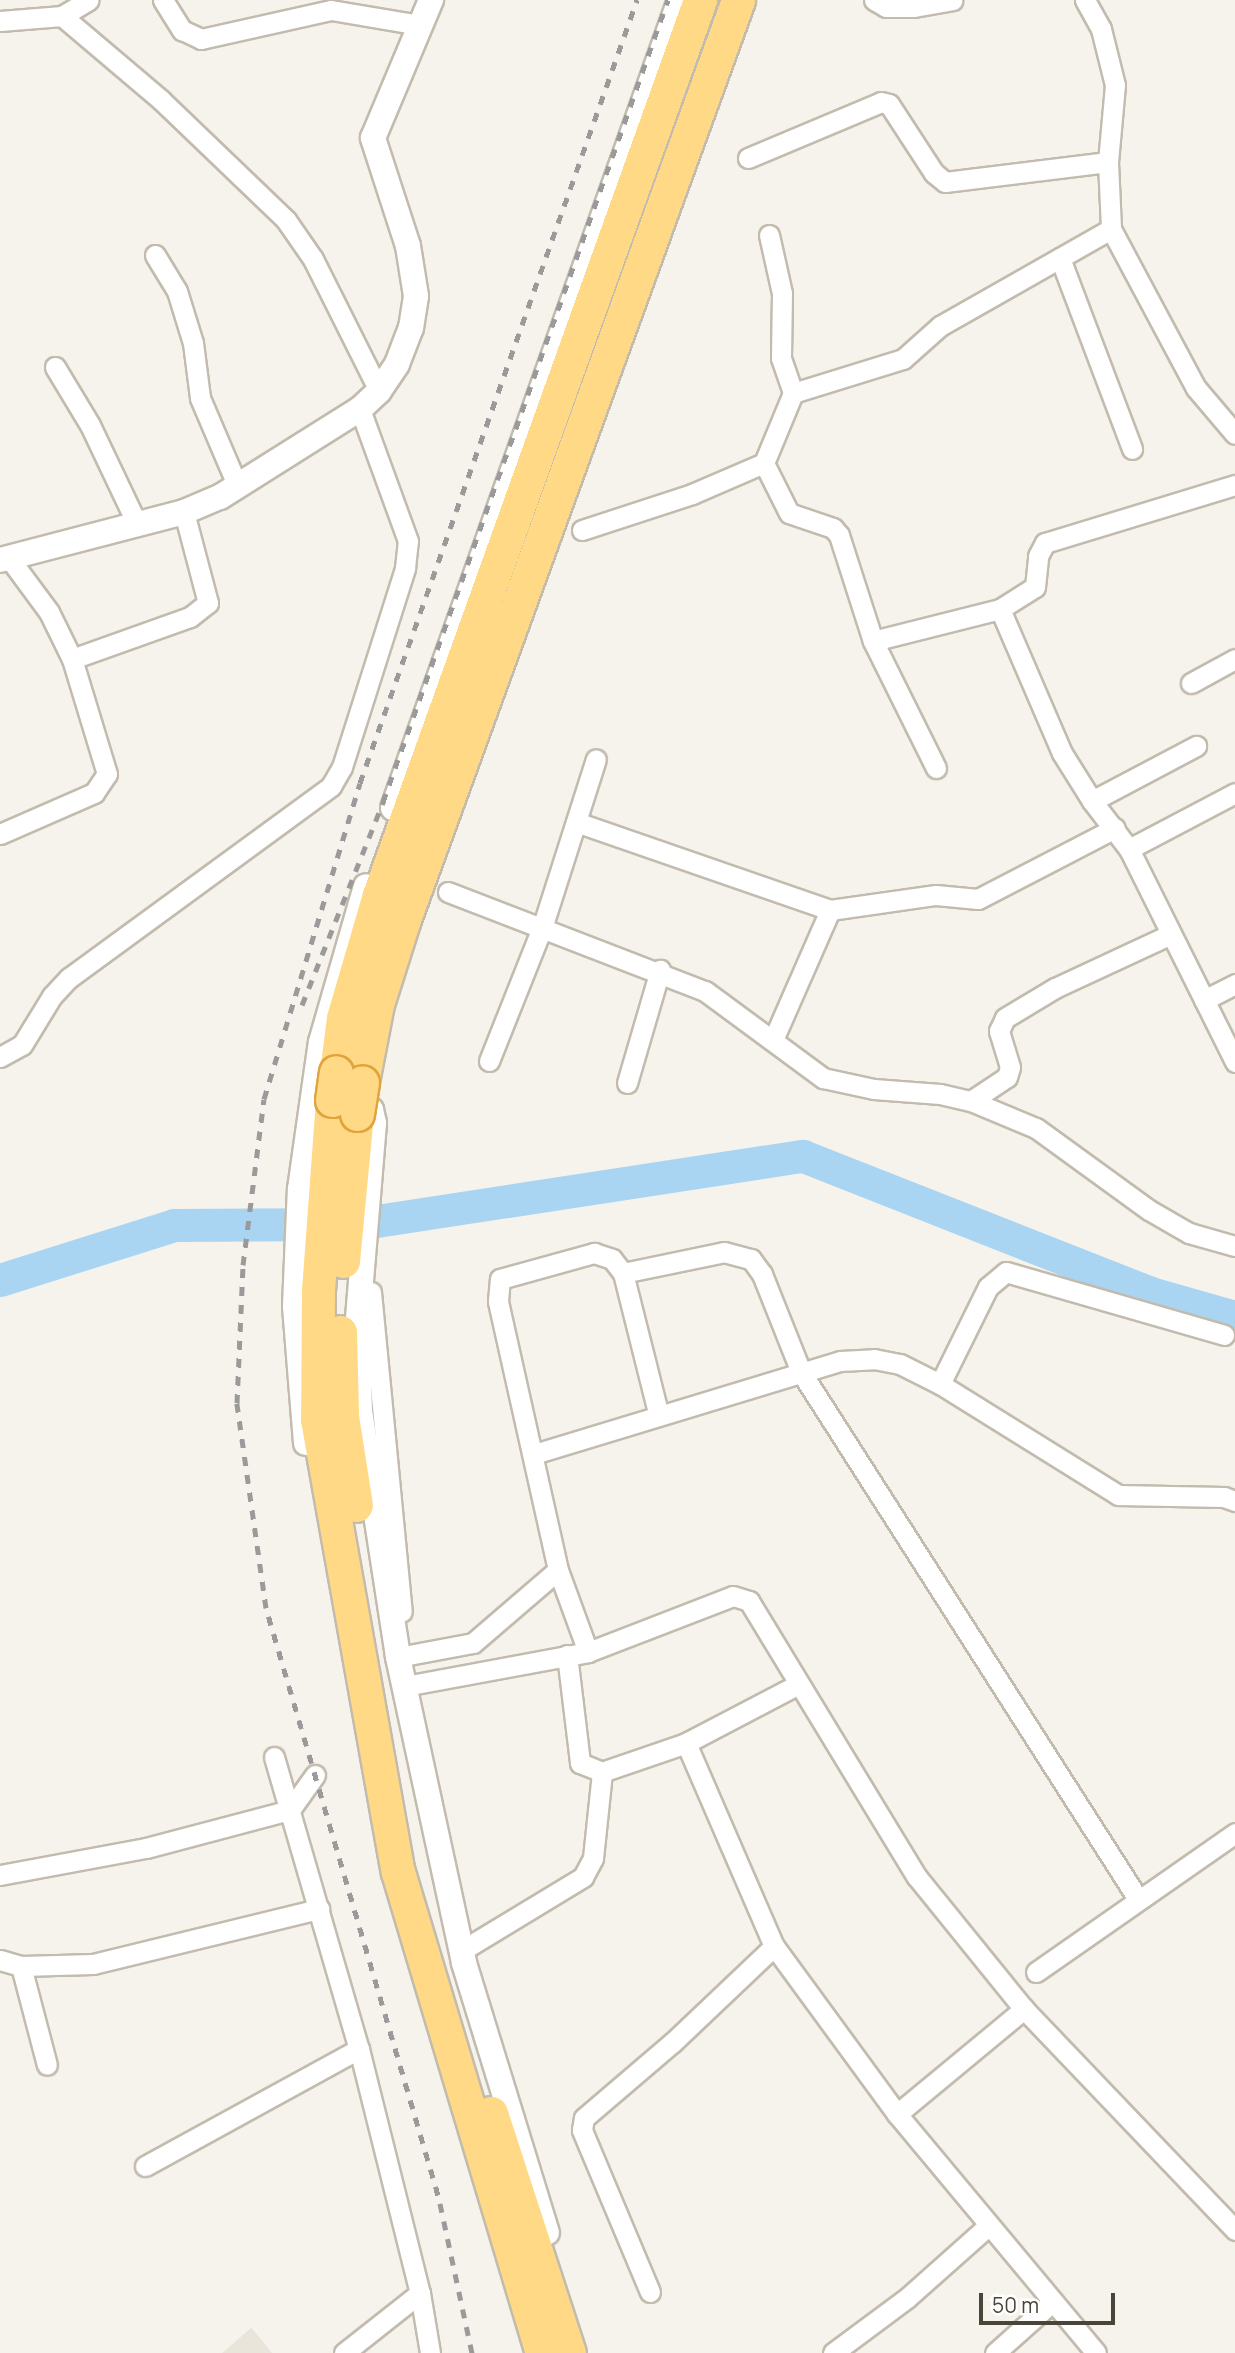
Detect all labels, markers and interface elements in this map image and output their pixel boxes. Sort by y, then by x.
scale bar [983,2280,1120,2324]
text: 50 m [992,2291,1039,2319]

